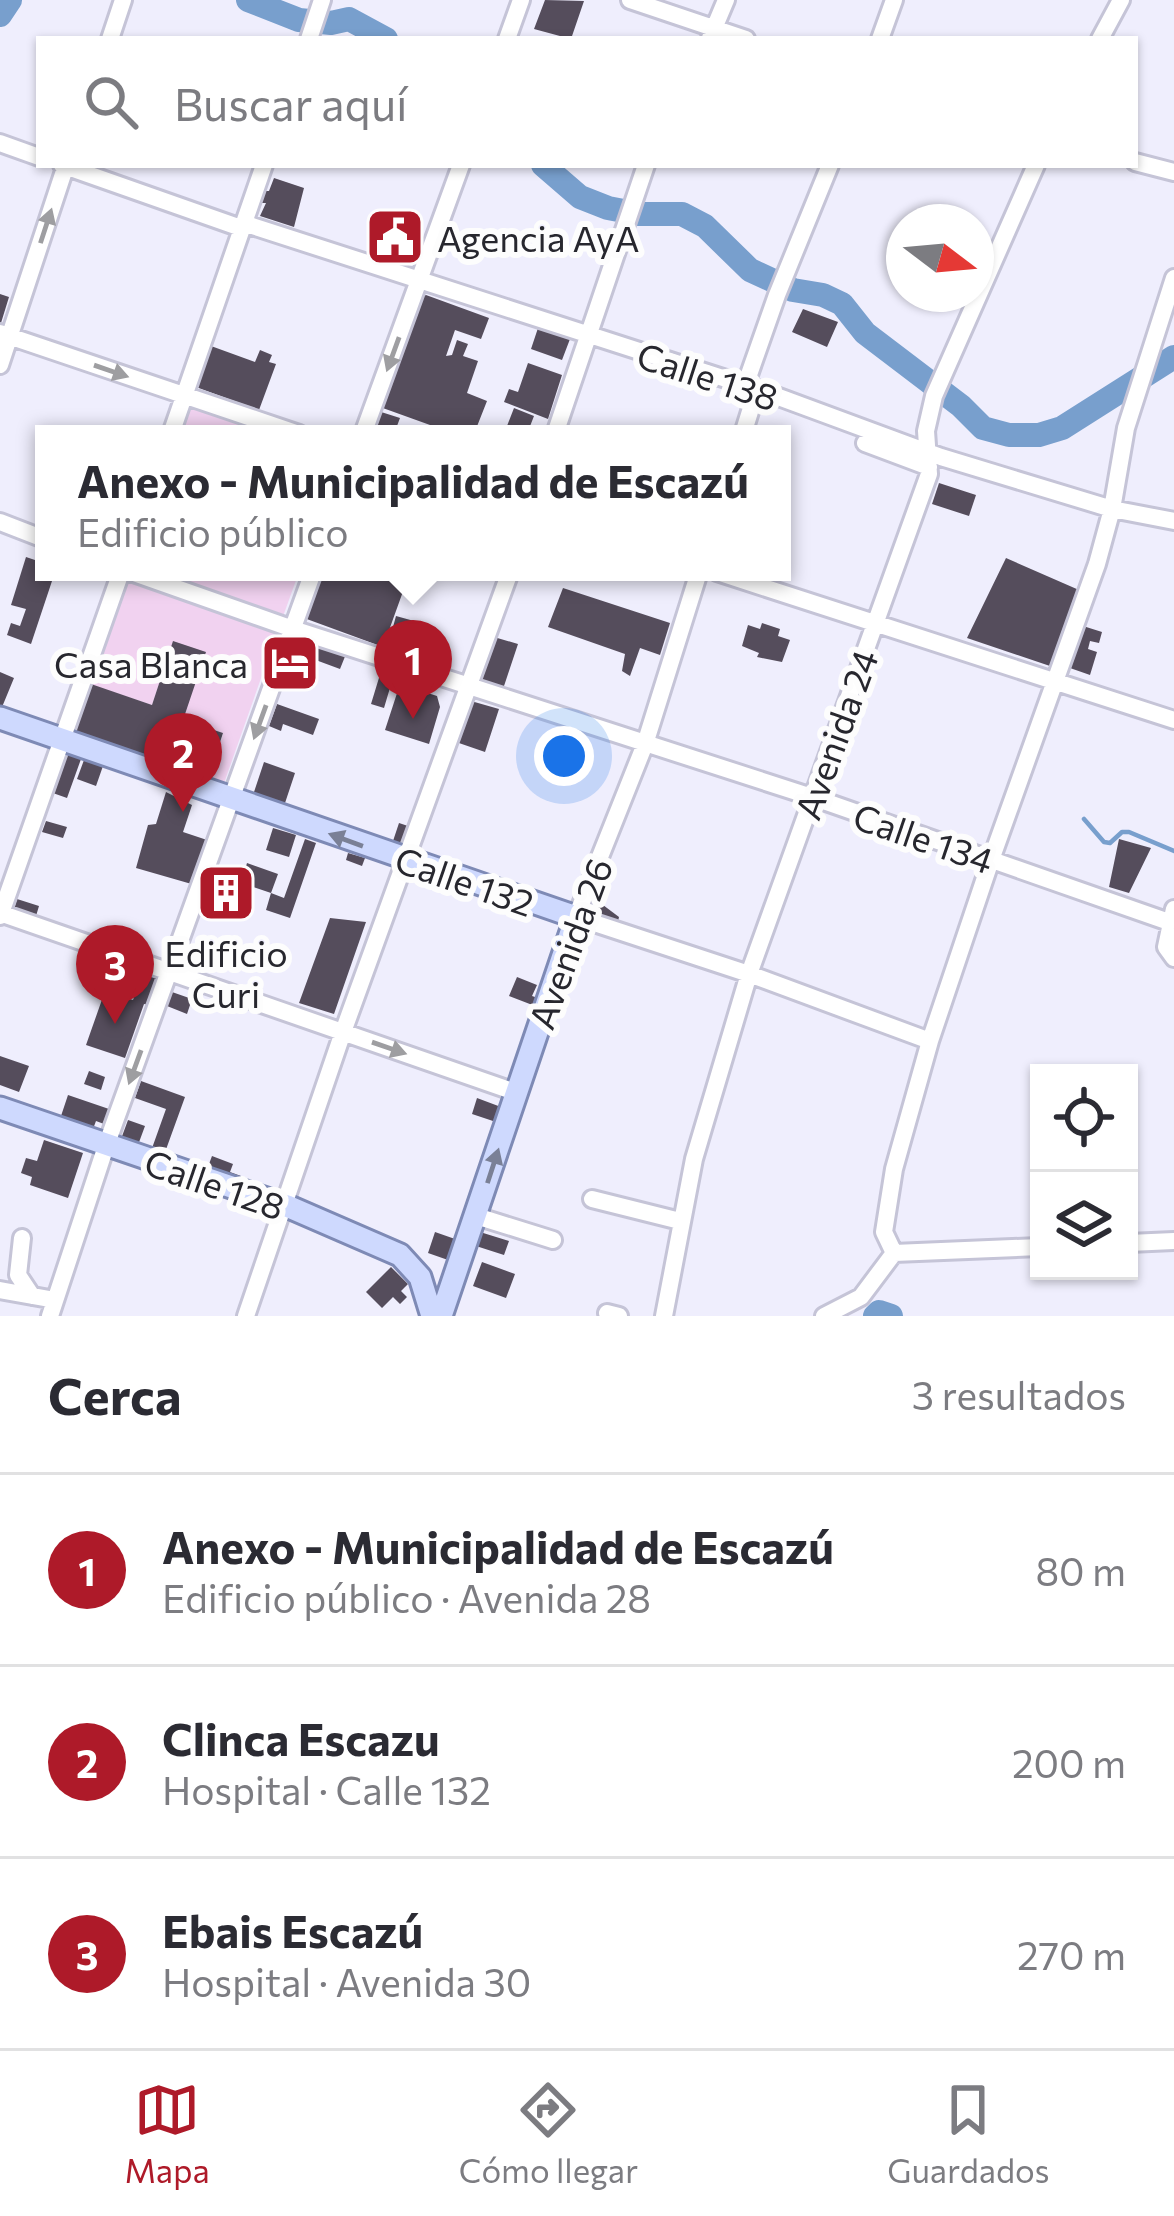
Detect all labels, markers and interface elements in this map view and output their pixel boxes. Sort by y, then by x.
search box [36,36,1138,168]
icon: search [78,69,144,135]
text: Buscar aquí [174,75,408,130]
north arrow [886,204,994,312]
public building icon: Agencia AyA [364,206,426,268]
one-way arrow [38,207,57,244]
place label: Agencia AyA [437,215,640,259]
street label: Calle 138 [632,332,784,418]
one-way arrow [383,336,401,372]
one-way arrow [93,363,130,382]
popup [35,425,791,581]
text: Anexo - Municipalidad de Escazú [77,452,749,507]
text: Edificio público [77,507,349,555]
pin: 1 [374,620,452,719]
hotel icon: Casa Blanca [259,632,321,694]
place label: Casa Blanca [54,641,248,685]
street label: Avenida 24 [784,643,886,825]
one-way arrow [250,704,268,740]
pin: 2 [144,713,222,812]
your location [534,726,594,786]
street label: Calle 134 [848,793,1000,881]
one-way arrow [328,830,364,848]
street label: Calle 132 [390,836,540,924]
street label: Avenida 26 [518,852,620,1034]
building icon: Edificio Curi [195,862,257,924]
pin: 3 [76,925,154,1024]
place label: Edificio Curi [164,930,288,1015]
one-way arrow [371,1040,407,1058]
one-way arrow [125,1050,144,1086]
map controls [1030,1064,1138,1280]
button: locate [1030,1064,1138,1172]
street label: Calle 128 [139,1139,291,1227]
one-way arrow [484,1147,503,1184]
button: layers [1030,1172,1138,1280]
text: Cerca [48,1363,182,1426]
text: 3 resultados [912,1370,1126,1418]
text: Anexo - Municipalidad de Escazú [162,1518,834,1573]
text: 1 [78,1546,96,1594]
text: 80 m [1035,1546,1126,1594]
text: Edificio público · Avenida 28 [162,1573,651,1621]
text: Clinca Escazu [162,1710,440,1765]
text: 2 [76,1738,98,1786]
text: 200 m [1012,1738,1126,1786]
text: Hospital · Calle 132 [162,1765,491,1813]
text: Ebais Escazú [162,1902,423,1957]
text: 3 [76,1930,98,1978]
text: 270 m [1017,1930,1126,1978]
text: Hospital · Avenida 30 [162,1957,531,2005]
tab: Mapa [124,2077,210,2190]
tab: Cómo llegar [459,2077,638,2190]
tab: Guardados [887,2077,1049,2190]

